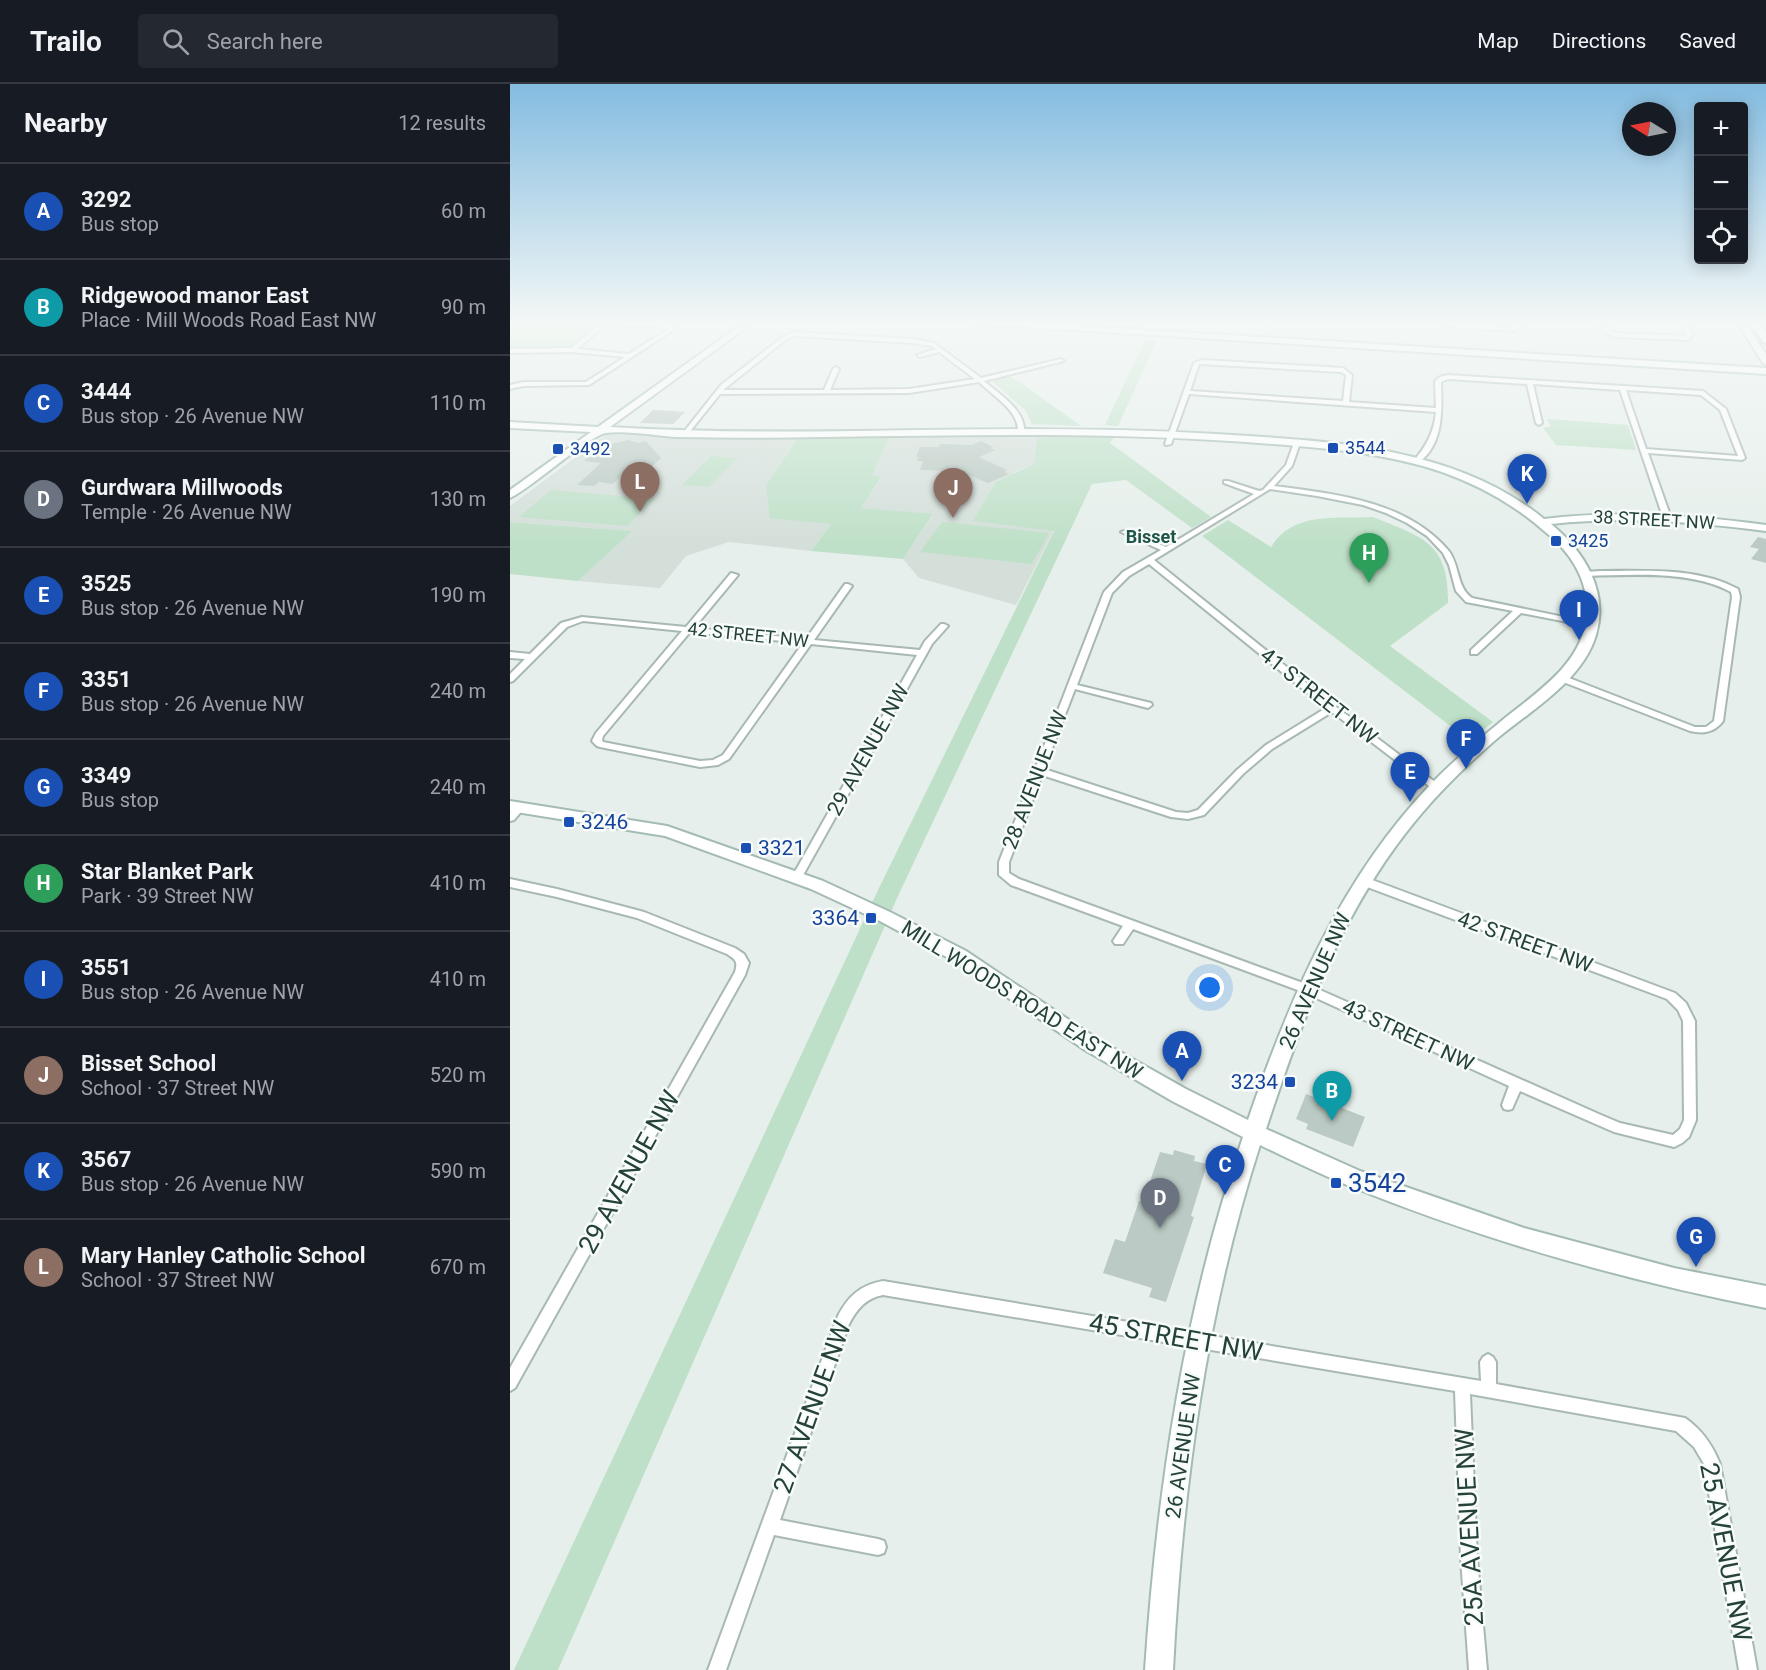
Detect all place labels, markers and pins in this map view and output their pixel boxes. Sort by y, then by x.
place label: 3544 [1345,437,1385,458]
place label: 3492 [570,438,610,459]
marker: 3544 [1326,441,1340,455]
marker: 3492 [551,442,565,456]
pin: K [1508,454,1546,504]
pin: L [620,462,660,512]
pin: J [934,468,972,518]
place label: 3425 [1568,530,1608,551]
pin: H [1350,534,1388,583]
marker: 3425 [1549,534,1563,548]
pin: I [1560,590,1598,640]
pin: F [1446,720,1486,769]
pin: E [1390,752,1430,802]
place label: 3246 [581,810,628,834]
marker: 3246 [562,815,576,829]
place label: 3321 [758,836,805,860]
marker: 3321 [739,841,753,855]
place label: 3364 [812,906,859,930]
marker: 3364 [864,911,878,925]
pin: A [1162,1032,1202,1081]
place label: 3234 [1231,1070,1278,1094]
pin: B [1312,1072,1352,1121]
marker: 3234 [1283,1075,1297,1089]
pin: C [1206,1146,1244,1195]
place label: 3542 [1348,1168,1406,1198]
marker: 3542 [1329,1176,1343,1190]
pin: D [1140,1178,1180,1228]
pin: G [1676,1218,1716,1267]

